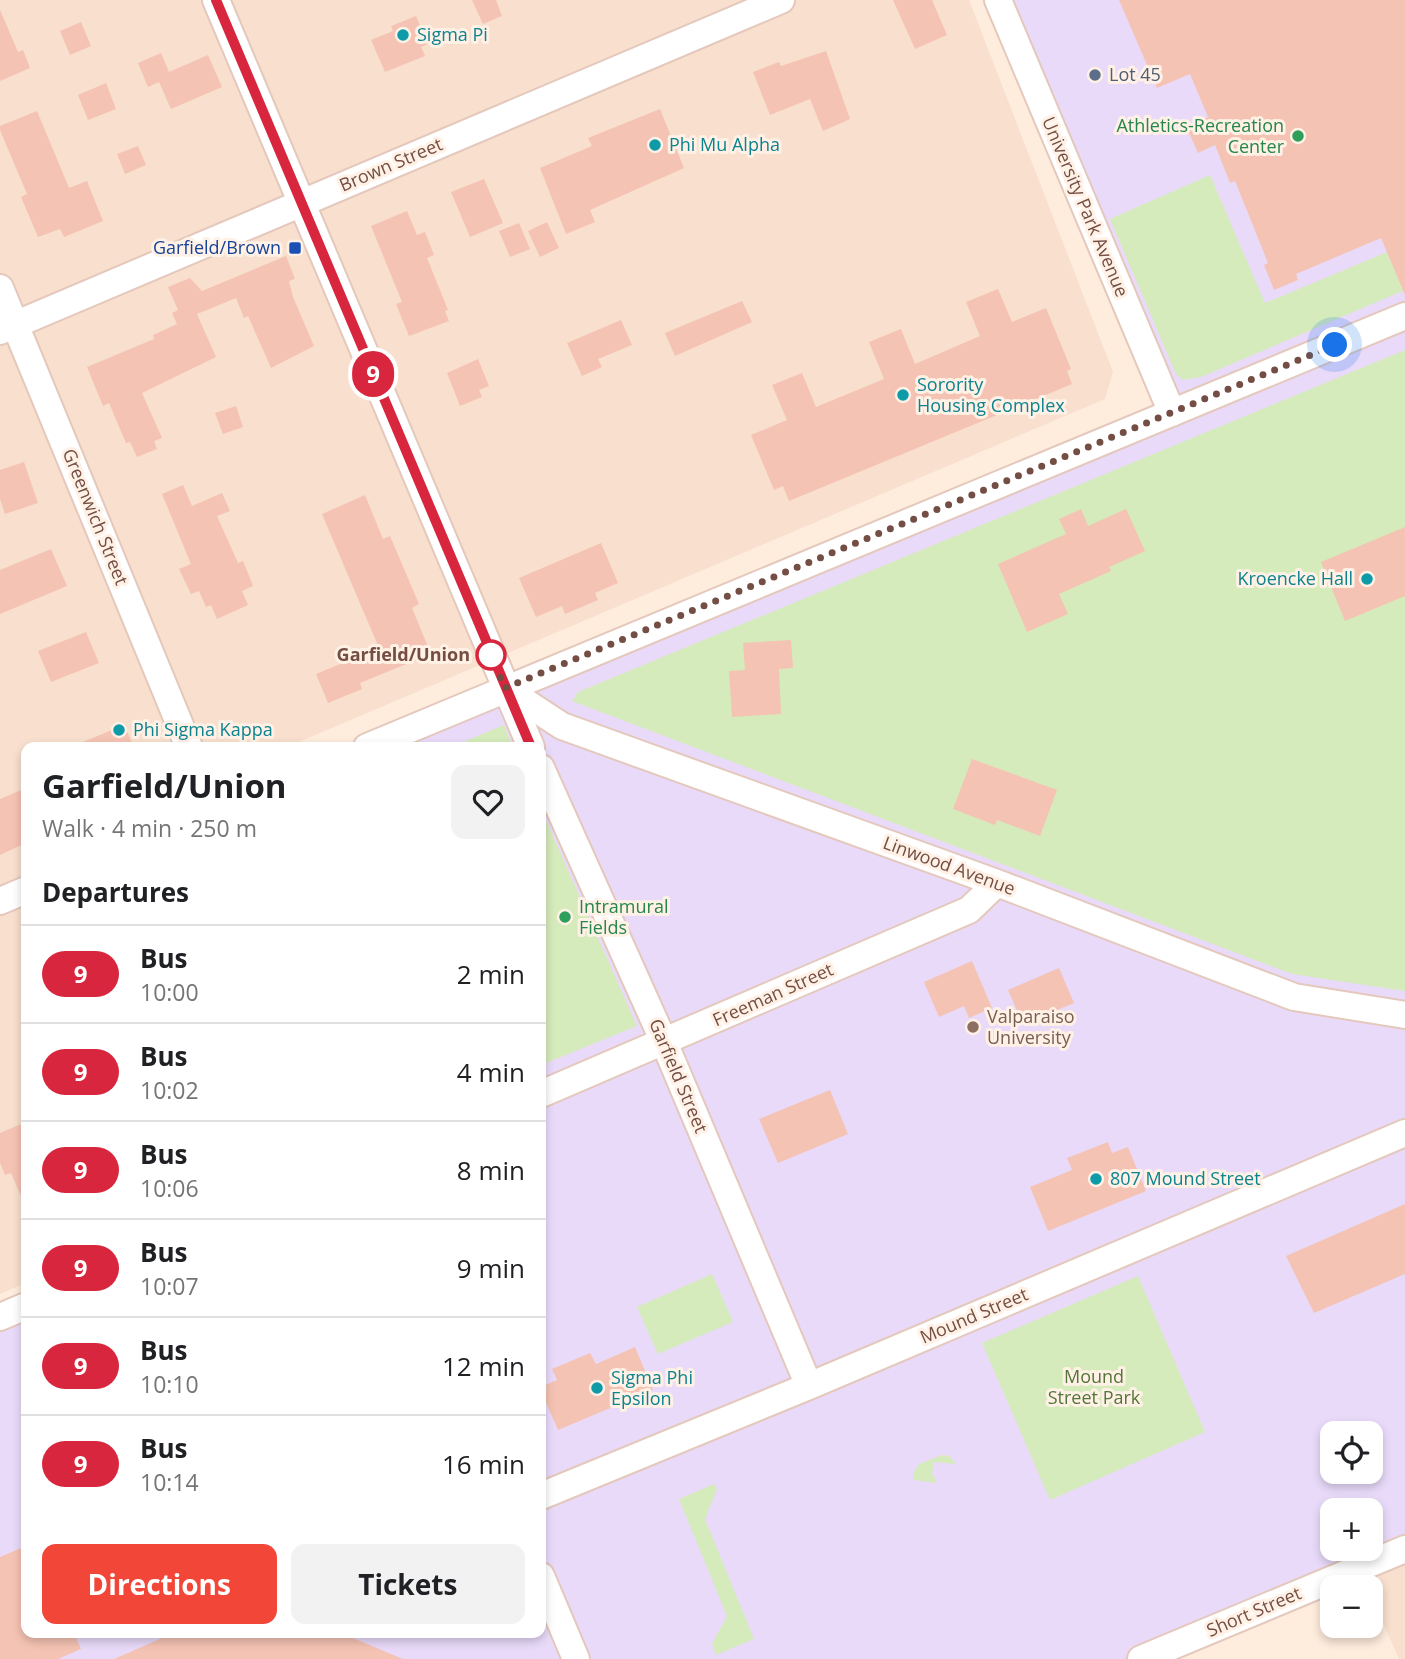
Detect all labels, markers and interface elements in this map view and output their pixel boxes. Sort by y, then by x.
place label: Sigma Pi [417,22,488,46]
marker: Sigma Pi [395,27,411,43]
place label: Lot 45 [1109,62,1161,86]
marker: Lot 45 [1087,67,1103,83]
street label: University Park Avenue [1037,113,1135,300]
place label: Athletics-Recreation Center [1116,113,1285,158]
marker: Athletics-Recreation Center [1290,128,1306,144]
street label: Brown Street [335,132,446,197]
place label: Phi Mu Alpha [669,132,780,156]
marker: Phi Mu Alpha [647,137,663,153]
place label: Garfield/Brown [153,235,281,259]
marker: Garfield/Brown [287,240,303,256]
your location [1317,327,1352,362]
line badge: 9 [350,351,396,397]
text: 9 [366,357,380,390]
place label: Sorority Housing Complex [917,372,1065,417]
marker: Sorority Housing Complex [895,387,911,403]
street label: Greenwich Street [58,445,134,588]
place label: Kroencke Hall [1237,566,1353,590]
marker: Kroencke Hall [1359,571,1375,587]
marker: Garfield/Union [476,640,506,670]
place label: Garfield/Union [337,642,470,666]
place label: Phi Sigma Kappa [133,717,273,741]
marker: Phi Sigma Kappa [111,722,127,738]
text: Garfield/Union [42,763,287,808]
button: heart [451,765,525,839]
text: Walk · 4 min · 250 m [42,812,257,844]
street label: Linwood Avenue [880,830,1019,900]
text: Departures [42,874,189,910]
place label: Intramural Fields [579,894,668,939]
marker: Intramural Fields [557,909,573,925]
text: Bus [140,940,187,976]
text: 2 min [457,956,525,992]
text: 9 [74,957,87,990]
street label: Freeman Street [709,957,837,1031]
text: 10:00 [140,976,199,1008]
place label: Valparaiso University [987,1004,1075,1049]
street label: Garfield Street [644,1015,714,1136]
marker: Valparaiso University [965,1019,981,1035]
text: Bus [140,1038,187,1074]
text: 4 min [457,1054,525,1090]
text: 9 [74,1055,87,1088]
text: 10:02 [140,1074,199,1106]
text: Bus [140,1136,187,1172]
text: 8 min [457,1152,525,1188]
text: 9 [74,1153,87,1186]
place label: 807 Mound Street [1110,1166,1261,1190]
marker: 807 Mound Street [1088,1171,1104,1187]
text: 10:06 [140,1172,199,1204]
text: Bus [140,1234,187,1270]
text: 9 min [457,1250,525,1286]
text: 9 [74,1251,87,1284]
text: 10:07 [140,1270,199,1302]
street label: Mound Street [916,1282,1031,1349]
text: Bus [140,1332,187,1368]
text: 12 min [442,1348,525,1384]
text: 9 [74,1349,87,1382]
park label: Mound Street Park [1048,1364,1141,1409]
place label: Sigma Phi Epsilon [611,1365,693,1410]
text: 10:10 [140,1368,199,1400]
marker: Sigma Phi Epsilon [589,1380,605,1396]
map controls [1320,1421,1383,1638]
button: locate [1320,1421,1383,1484]
text: Bus [140,1430,187,1466]
text: 16 min [442,1446,525,1482]
text: 9 [74,1447,87,1480]
text: 10:14 [140,1466,199,1498]
button: + [1320,1498,1383,1561]
button: Directions [42,1544,277,1624]
button: Tickets [291,1544,525,1624]
button: − [1320,1575,1383,1638]
street label: Short Street [1203,1580,1305,1642]

